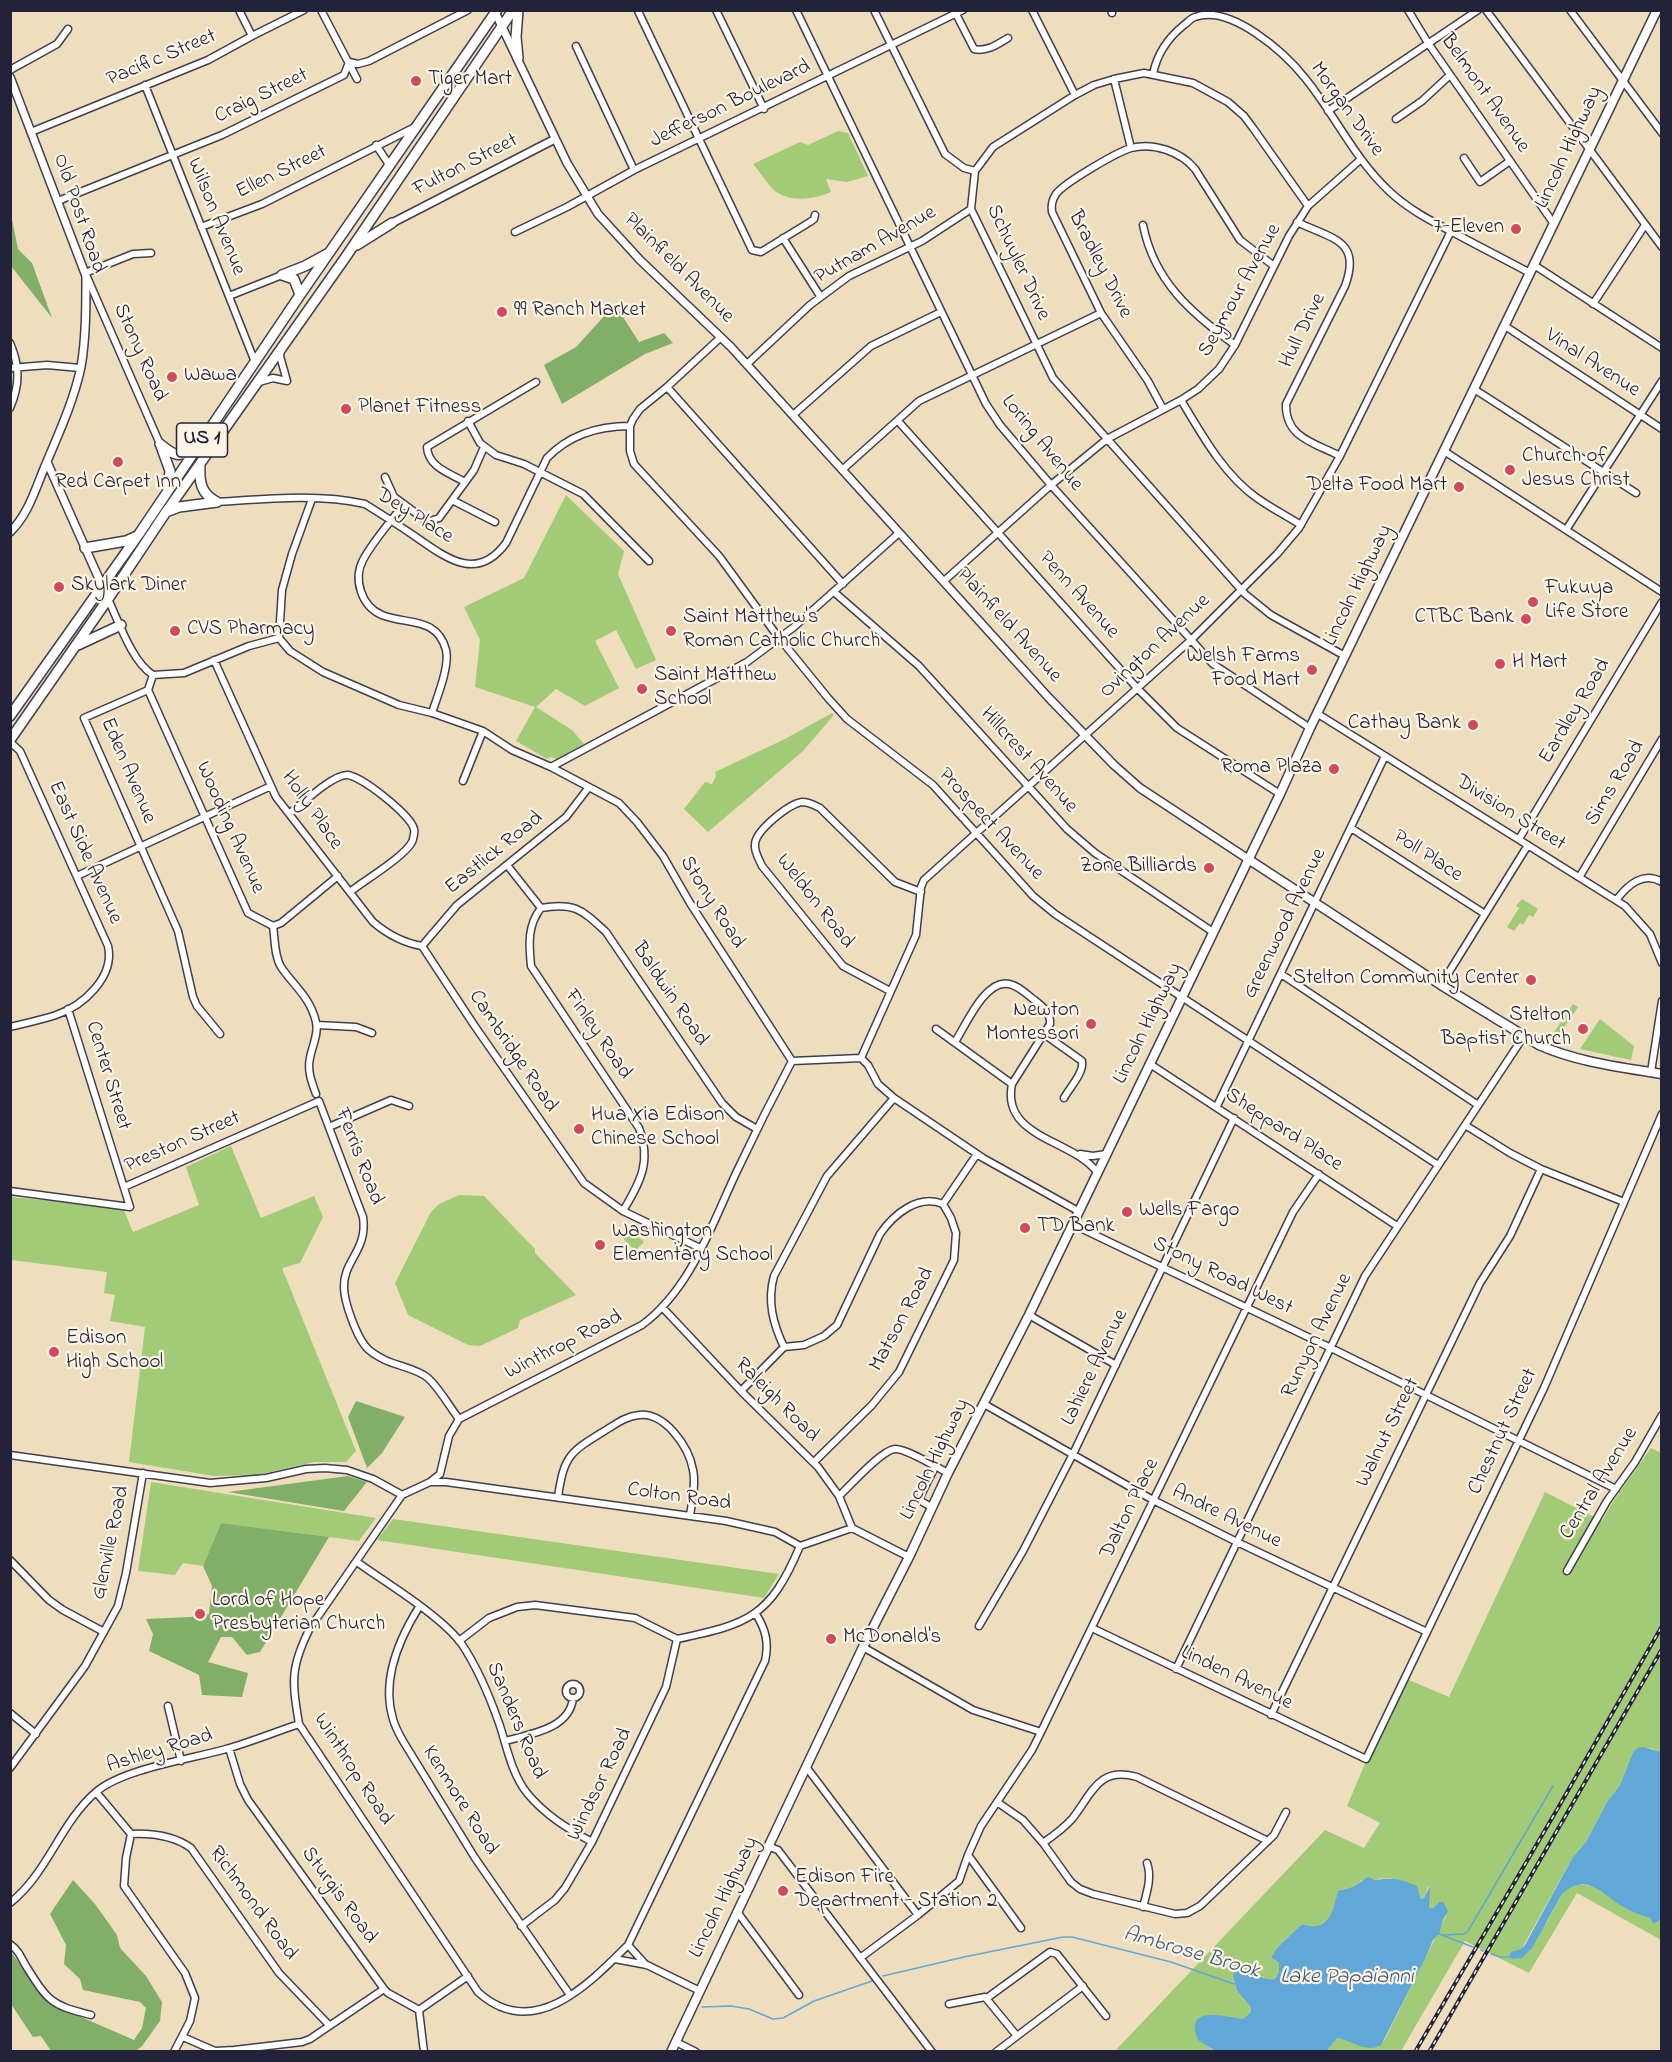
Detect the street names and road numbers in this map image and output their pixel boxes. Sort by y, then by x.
street label: Pacific Street [104,25,220,93]
street label: Belmont Avenue [1434,30,1534,158]
street label: Jefferson Boulevard [647,55,815,155]
street label: Morgan Drive [1303,58,1389,162]
street label: Craig Street [211,64,313,130]
street label: Lincoln Highway [1531,83,1609,213]
street label: Fulton Street [409,129,523,203]
street label: Ellen Street [233,140,331,206]
street label: Old Post Road [46,151,110,277]
street label: Wilson Avenue [180,155,250,279]
street label: Putnam Avenue [811,201,941,291]
street label: Schuyler Drive [979,201,1055,325]
street label: Bradley Drive [1061,207,1137,323]
street label: Plainfield Avenue [617,208,739,330]
street label: Seymour Avenue [1194,220,1288,362]
street label: Hull Drive [1275,289,1333,373]
street label: Stony Road [106,300,172,406]
street label: Vinal Avenue [1540,324,1644,404]
street label: Loring Avenue [994,391,1088,497]
road number: US 1 [176,423,228,457]
street label: Dey Place [371,483,457,551]
street label: Lincoln Highway [1319,521,1399,651]
street label: Penn Avenue [1032,547,1124,645]
street label: Plainfield Avenue [950,563,1066,689]
street label: Ovington Avenue [1096,589,1216,705]
street label: Eardley Road [1535,655,1617,769]
street label: Hillcrest Avenue [974,703,1082,819]
street label: Eden Avenue [93,714,161,828]
street label: Sims Road [1581,737,1651,831]
street label: Wooding Avenue [189,758,269,898]
street label: Prospect Avenue [932,764,1048,886]
street label: Holly Place [275,767,347,855]
street label: Division Street [1450,770,1570,858]
street label: East Side Avenue [41,778,127,928]
street label: Eastlick Road [441,807,549,901]
street label: Poll Place [1387,825,1467,889]
street label: Greenwood Avenue [1239,845,1333,1003]
street label: Weldon Road [769,850,859,954]
street label: Stony Road [673,852,749,954]
street label: Baldwin Road [625,938,713,1052]
street label: Lincoln Highway [1109,959,1189,1089]
street label: Finley Road [558,985,636,1085]
street label: Cambridge Road [462,986,562,1118]
street label: Center Street [79,1019,135,1133]
street label: Sheppard Place [1219,1084,1347,1178]
street label: Ferris Road [328,1105,388,1209]
street label: Preston Street [121,1106,245,1180]
street label: Stony Road West [1148,1232,1296,1322]
street label: Matson Road [865,1264,941,1376]
street label: Runyon Avenue [1277,1270,1359,1402]
street label: Winthrop Road [501,1306,627,1386]
street label: Lahiere Avenue [1057,1306,1135,1430]
street label: Raleigh Road [728,1353,824,1449]
street label: Chestnut Street [1464,1365,1544,1499]
street label: Walnut Street [1352,1374,1426,1492]
street label: Lincoln Highway [896,1395,976,1525]
street label: Central Avenue [1555,1423,1645,1545]
street label: Dalton Place [1096,1455,1166,1563]
street label: Colton Road [625,1478,733,1518]
street label: Andre Avenue [1167,1481,1285,1555]
street label: Glenville Road [88,1484,136,1602]
street label: Linden Avenue [1176,1641,1296,1717]
street label: Sanders Road [479,1659,551,1783]
street label: Winthrop Road [307,1709,397,1831]
street label: Ashley Road [104,1724,216,1780]
street label: Windsor Road [563,1725,639,1845]
street label: Kenmore Road [415,1742,503,1860]
street label: Lincoln Highway [685,1833,765,1963]
street label: Richmond Road [202,1842,302,1966]
street label: Sturgis Road [294,1843,382,1949]

